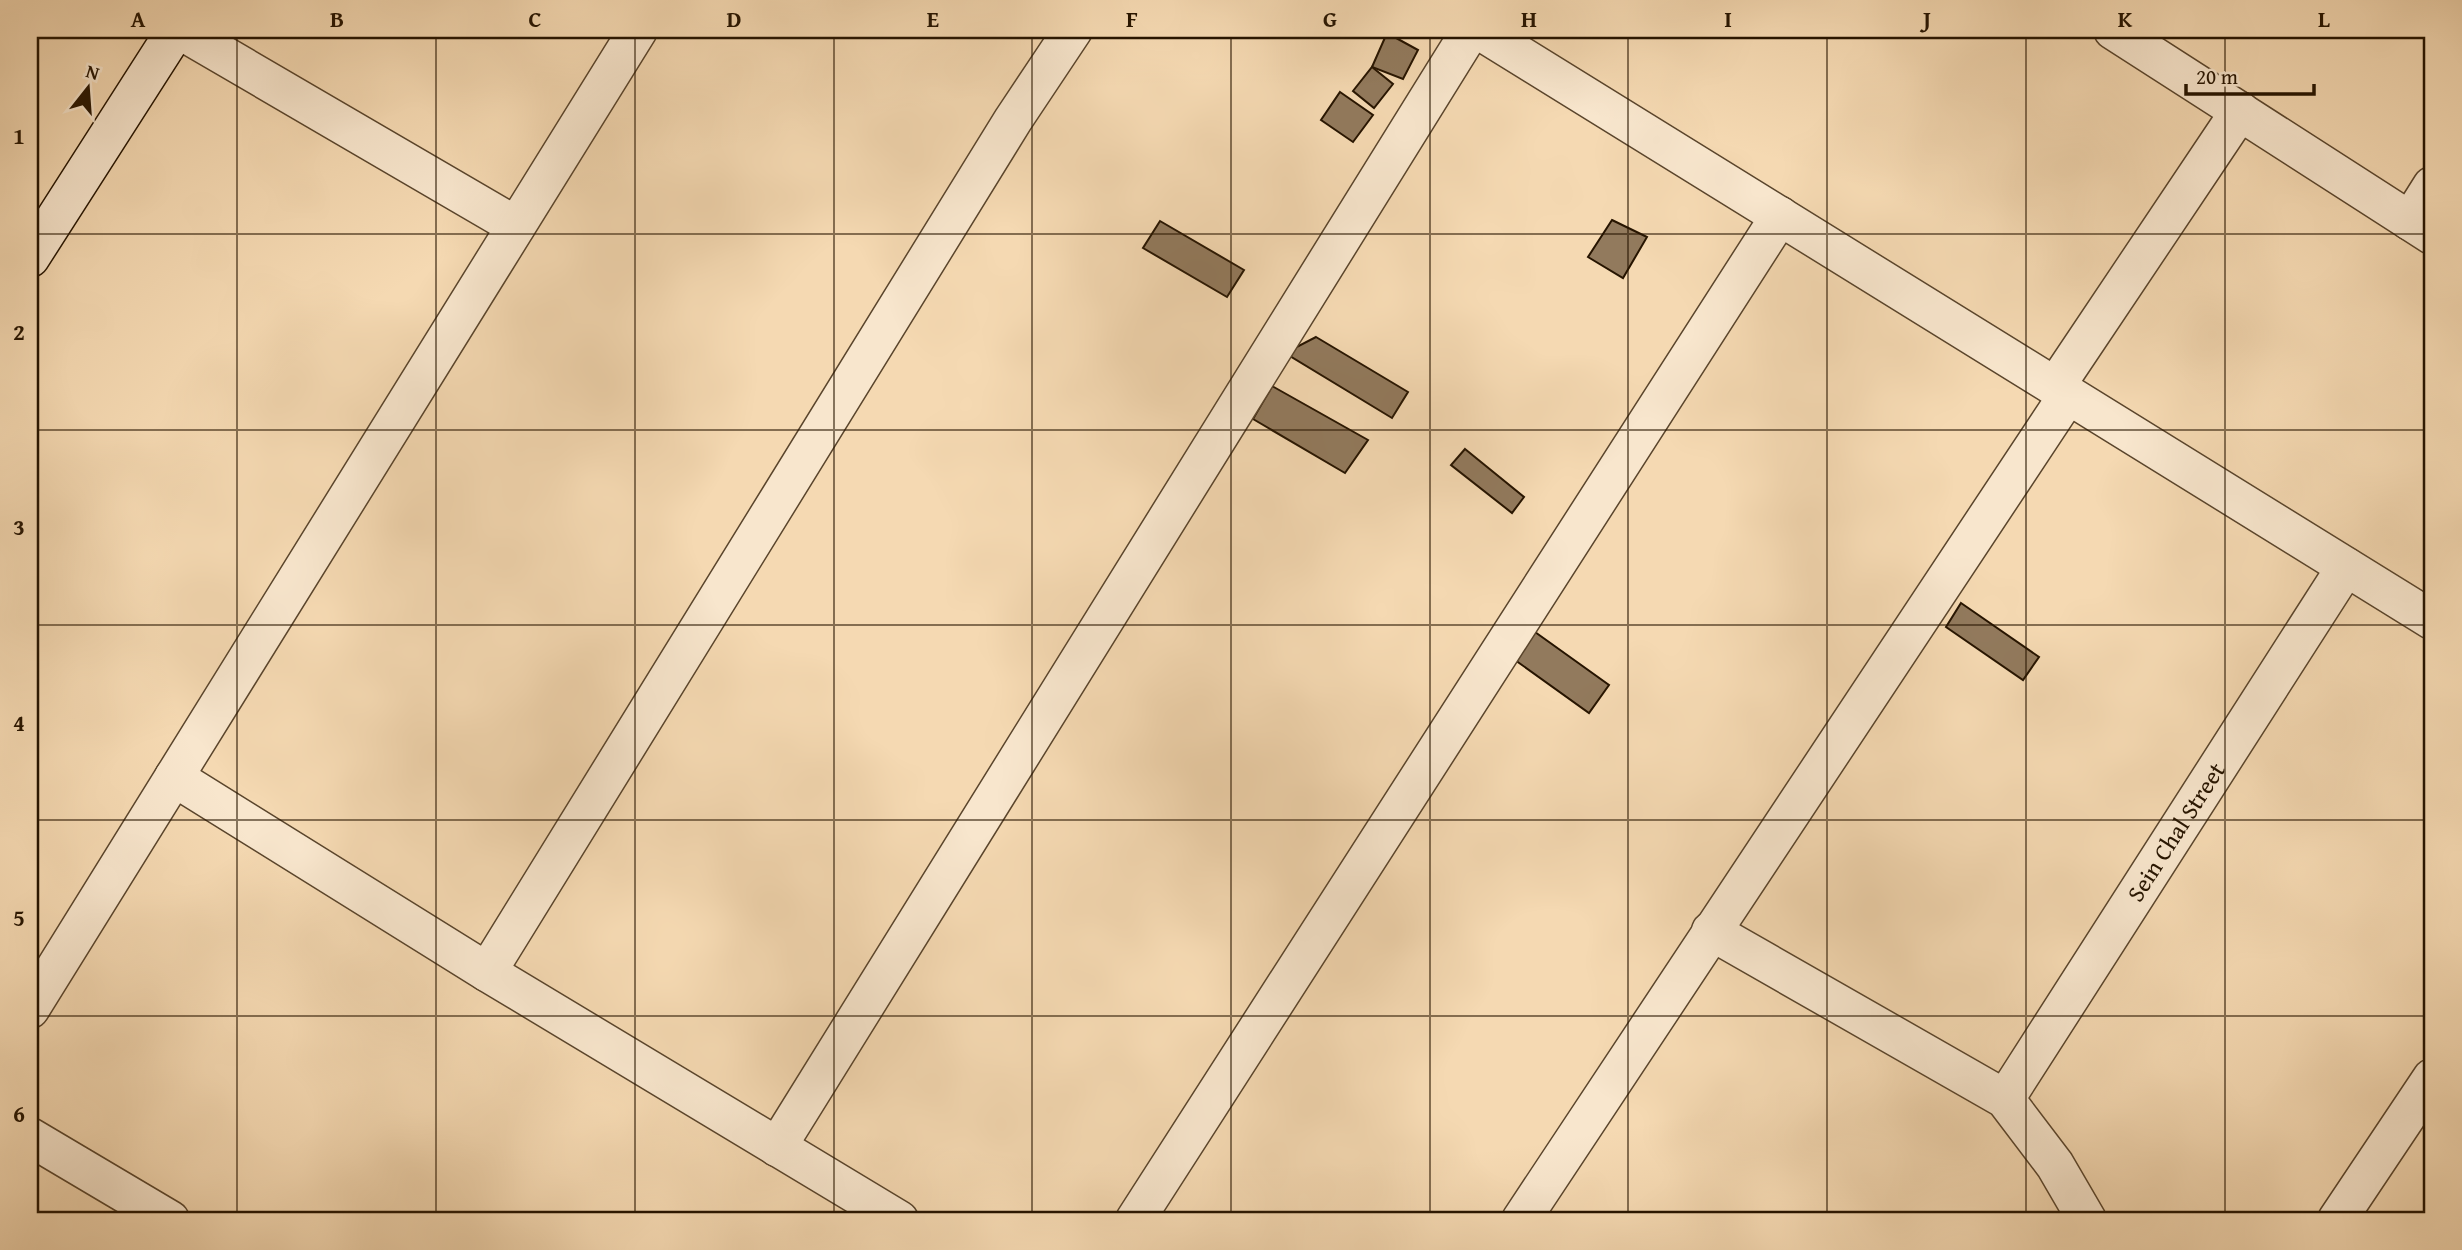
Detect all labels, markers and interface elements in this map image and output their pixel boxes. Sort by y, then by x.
text: A [131,2,146,35]
text: B [330,2,344,35]
text: C [528,2,542,35]
text: D [727,2,742,35]
text: E [927,2,939,35]
text: F [1126,2,1138,35]
text: G [1323,2,1337,35]
text: H [1521,2,1537,35]
text: I [1724,2,1732,35]
text: J [1919,2,1931,35]
text: K [2118,2,2133,35]
text: L [2318,2,2330,35]
north arrow [52,52,122,122]
scale bar [2186,52,2313,96]
text: N [83,56,103,87]
text: 20 m [2196,61,2238,92]
text: 1 [13,119,25,152]
text: 2 [13,315,25,348]
text: 3 [13,510,25,543]
text: 4 [13,706,25,739]
street label: Sein Chal Street [2118,755,2234,908]
text: 5 [13,901,25,934]
text: 6 [13,1097,25,1130]

